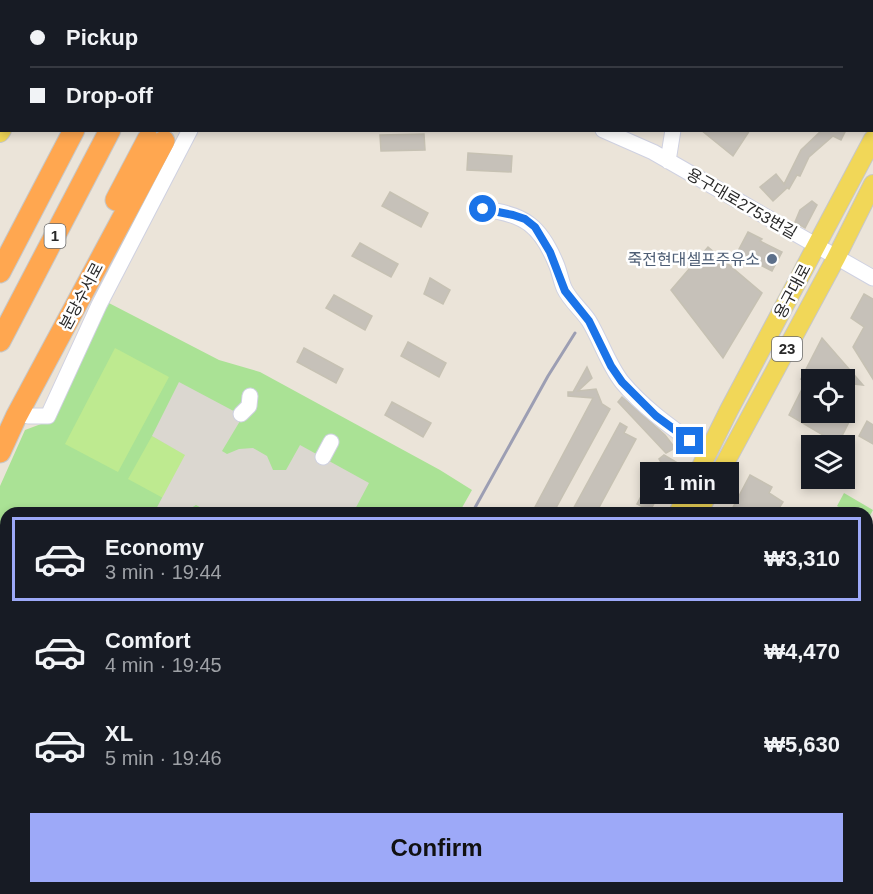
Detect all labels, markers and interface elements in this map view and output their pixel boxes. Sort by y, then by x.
text: Pickup [66,25,138,50]
text: Drop-off [66,83,153,108]
street label: 용구대로2753번길 [684,165,800,242]
route start [469,195,496,222]
road number: 1 [44,224,66,248]
place label: 죽전현대셀프주유소 [628,251,760,268]
marker: 죽전현대셀프주유소 [765,252,779,266]
street label: 분당수서로 [57,260,106,333]
street label: 용구대로 [771,261,814,321]
road number: 23 [772,337,802,361]
map controls [801,369,855,489]
button: locate [801,369,855,423]
route end [676,427,703,454]
button: layers [801,435,855,489]
callout: 1 min [640,462,740,504]
text: 1 min [663,472,716,494]
icon: car [33,532,87,586]
text: Economy [105,535,204,560]
text: ₩3,310 [764,546,840,571]
text: 3 min · 19:44 [105,561,222,583]
icon: car [33,625,87,679]
text: Comfort [105,628,191,653]
text: ₩4,470 [764,639,840,664]
text: 4 min · 19:45 [105,654,222,676]
icon: car [33,718,87,772]
text: XL [105,721,133,746]
text: ₩5,630 [764,732,840,757]
text: 5 min · 19:46 [105,747,222,769]
button: Confirm [30,813,843,882]

